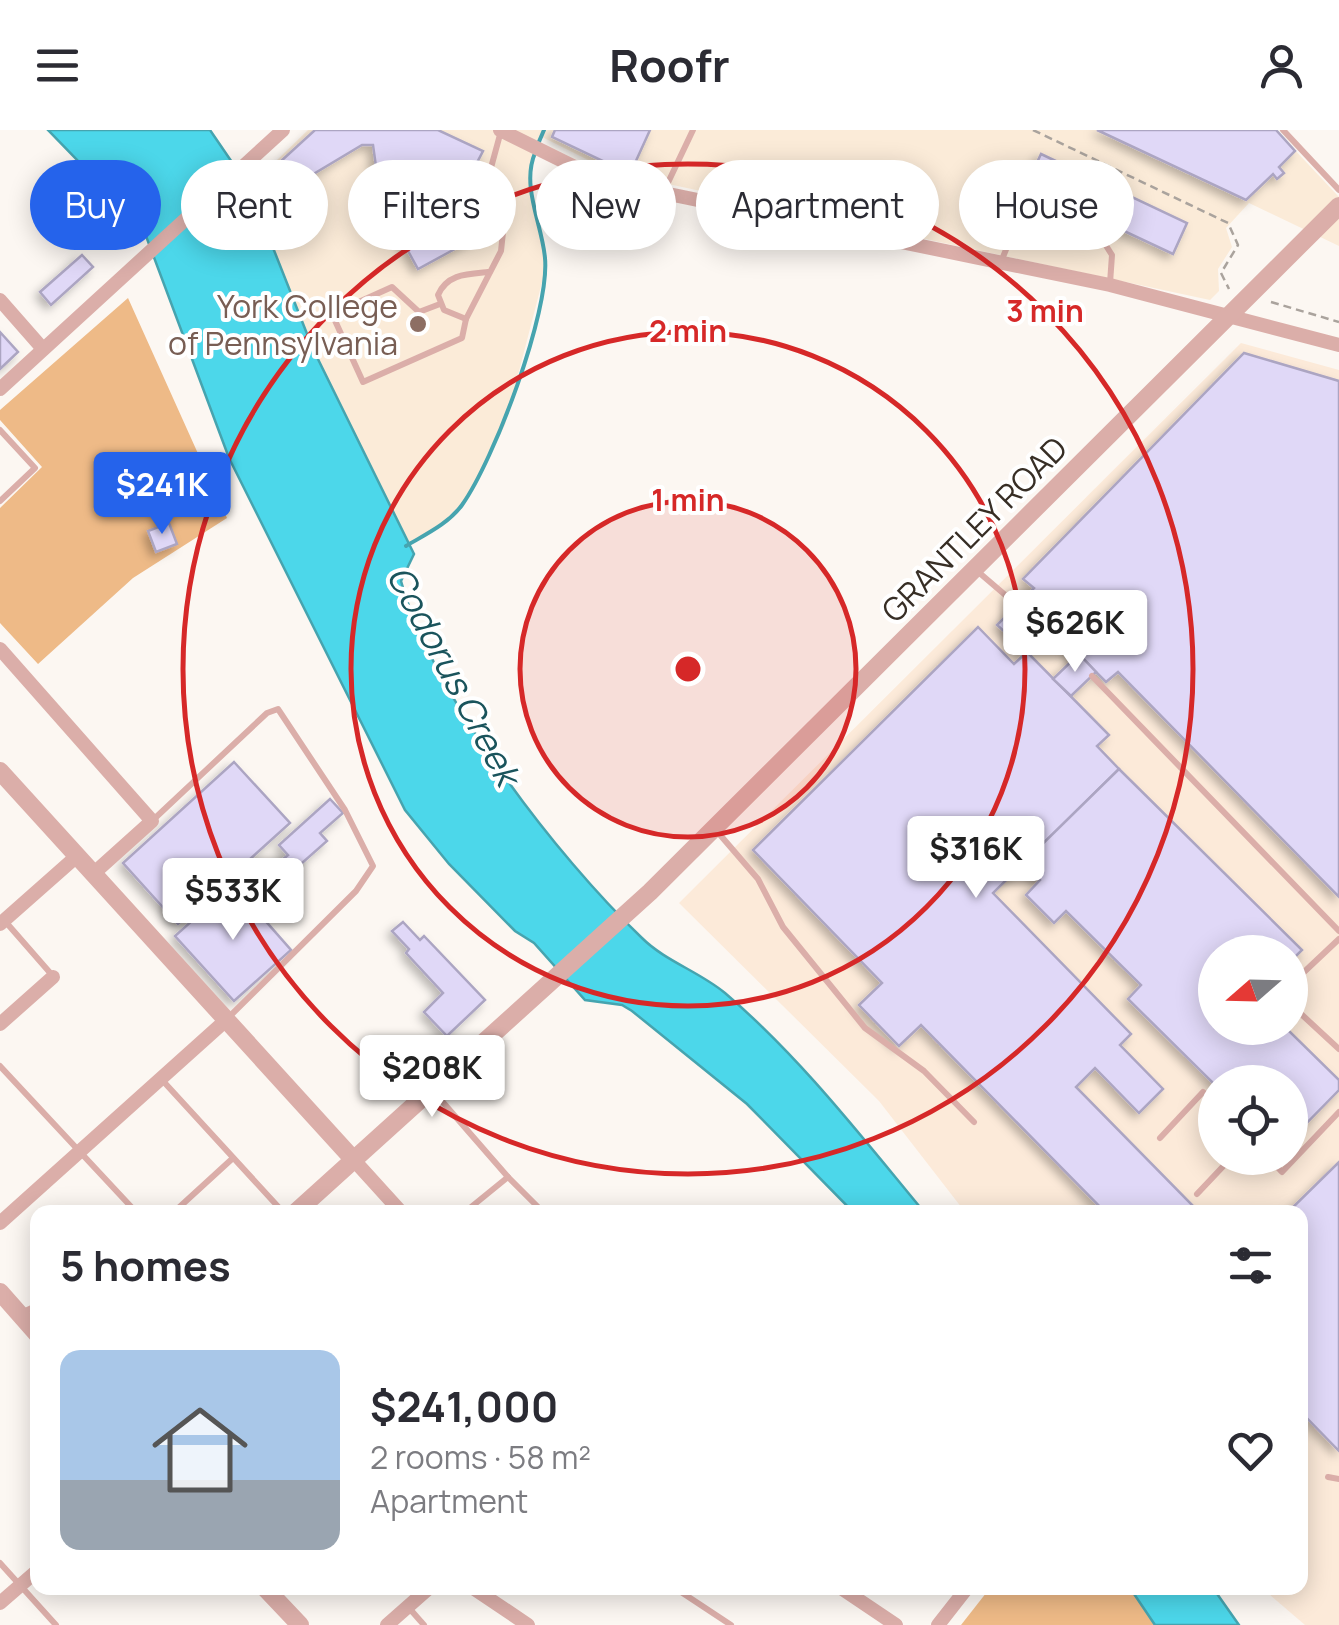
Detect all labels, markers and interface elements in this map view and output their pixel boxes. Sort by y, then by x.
text: Roofr [609,34,730,96]
icon: menu [30,38,85,93]
icon: person [1254,38,1309,93]
chip: Buy [30,160,161,250]
chip: Rent [181,160,328,250]
chip: Filters [348,160,516,250]
chip: New [536,160,676,250]
chip: Apartment [696,160,939,250]
chip: House [959,160,1134,250]
place label: York College of Pennsylvania [168,284,398,365]
text: 3 min [1006,290,1084,331]
text: 2 min [649,310,727,351]
marker: York College of Pennsylvania [407,313,429,335]
street label: GRANTLEY ROAD [871,426,1077,632]
pin: $241K [92,452,232,537]
text: $241K [116,462,208,506]
text: 1 min [651,479,725,520]
water label: Codorus Creek [376,557,534,797]
pin: $626K [1005,590,1145,675]
text: $626K [1025,600,1125,644]
centre of rings [670,651,706,687]
pin: $316K [906,816,1046,901]
text: $316K [929,826,1023,870]
pin: $533K [163,858,303,943]
text: $533K [185,868,281,912]
north arrow [1198,935,1308,1045]
map controls [1198,935,1308,1175]
pin: $208K [362,1035,502,1120]
text: $208K [382,1045,482,1089]
button: locate [1198,1065,1308,1175]
text: 5 homes [60,1236,231,1294]
icon: filters [1223,1238,1278,1293]
text: $241,000 [370,1377,558,1435]
icon: home [140,1390,260,1510]
icon: heart [1223,1423,1278,1478]
text: 2 rooms · 58 m² [370,1435,591,1479]
text: Apartment [370,1479,528,1523]

